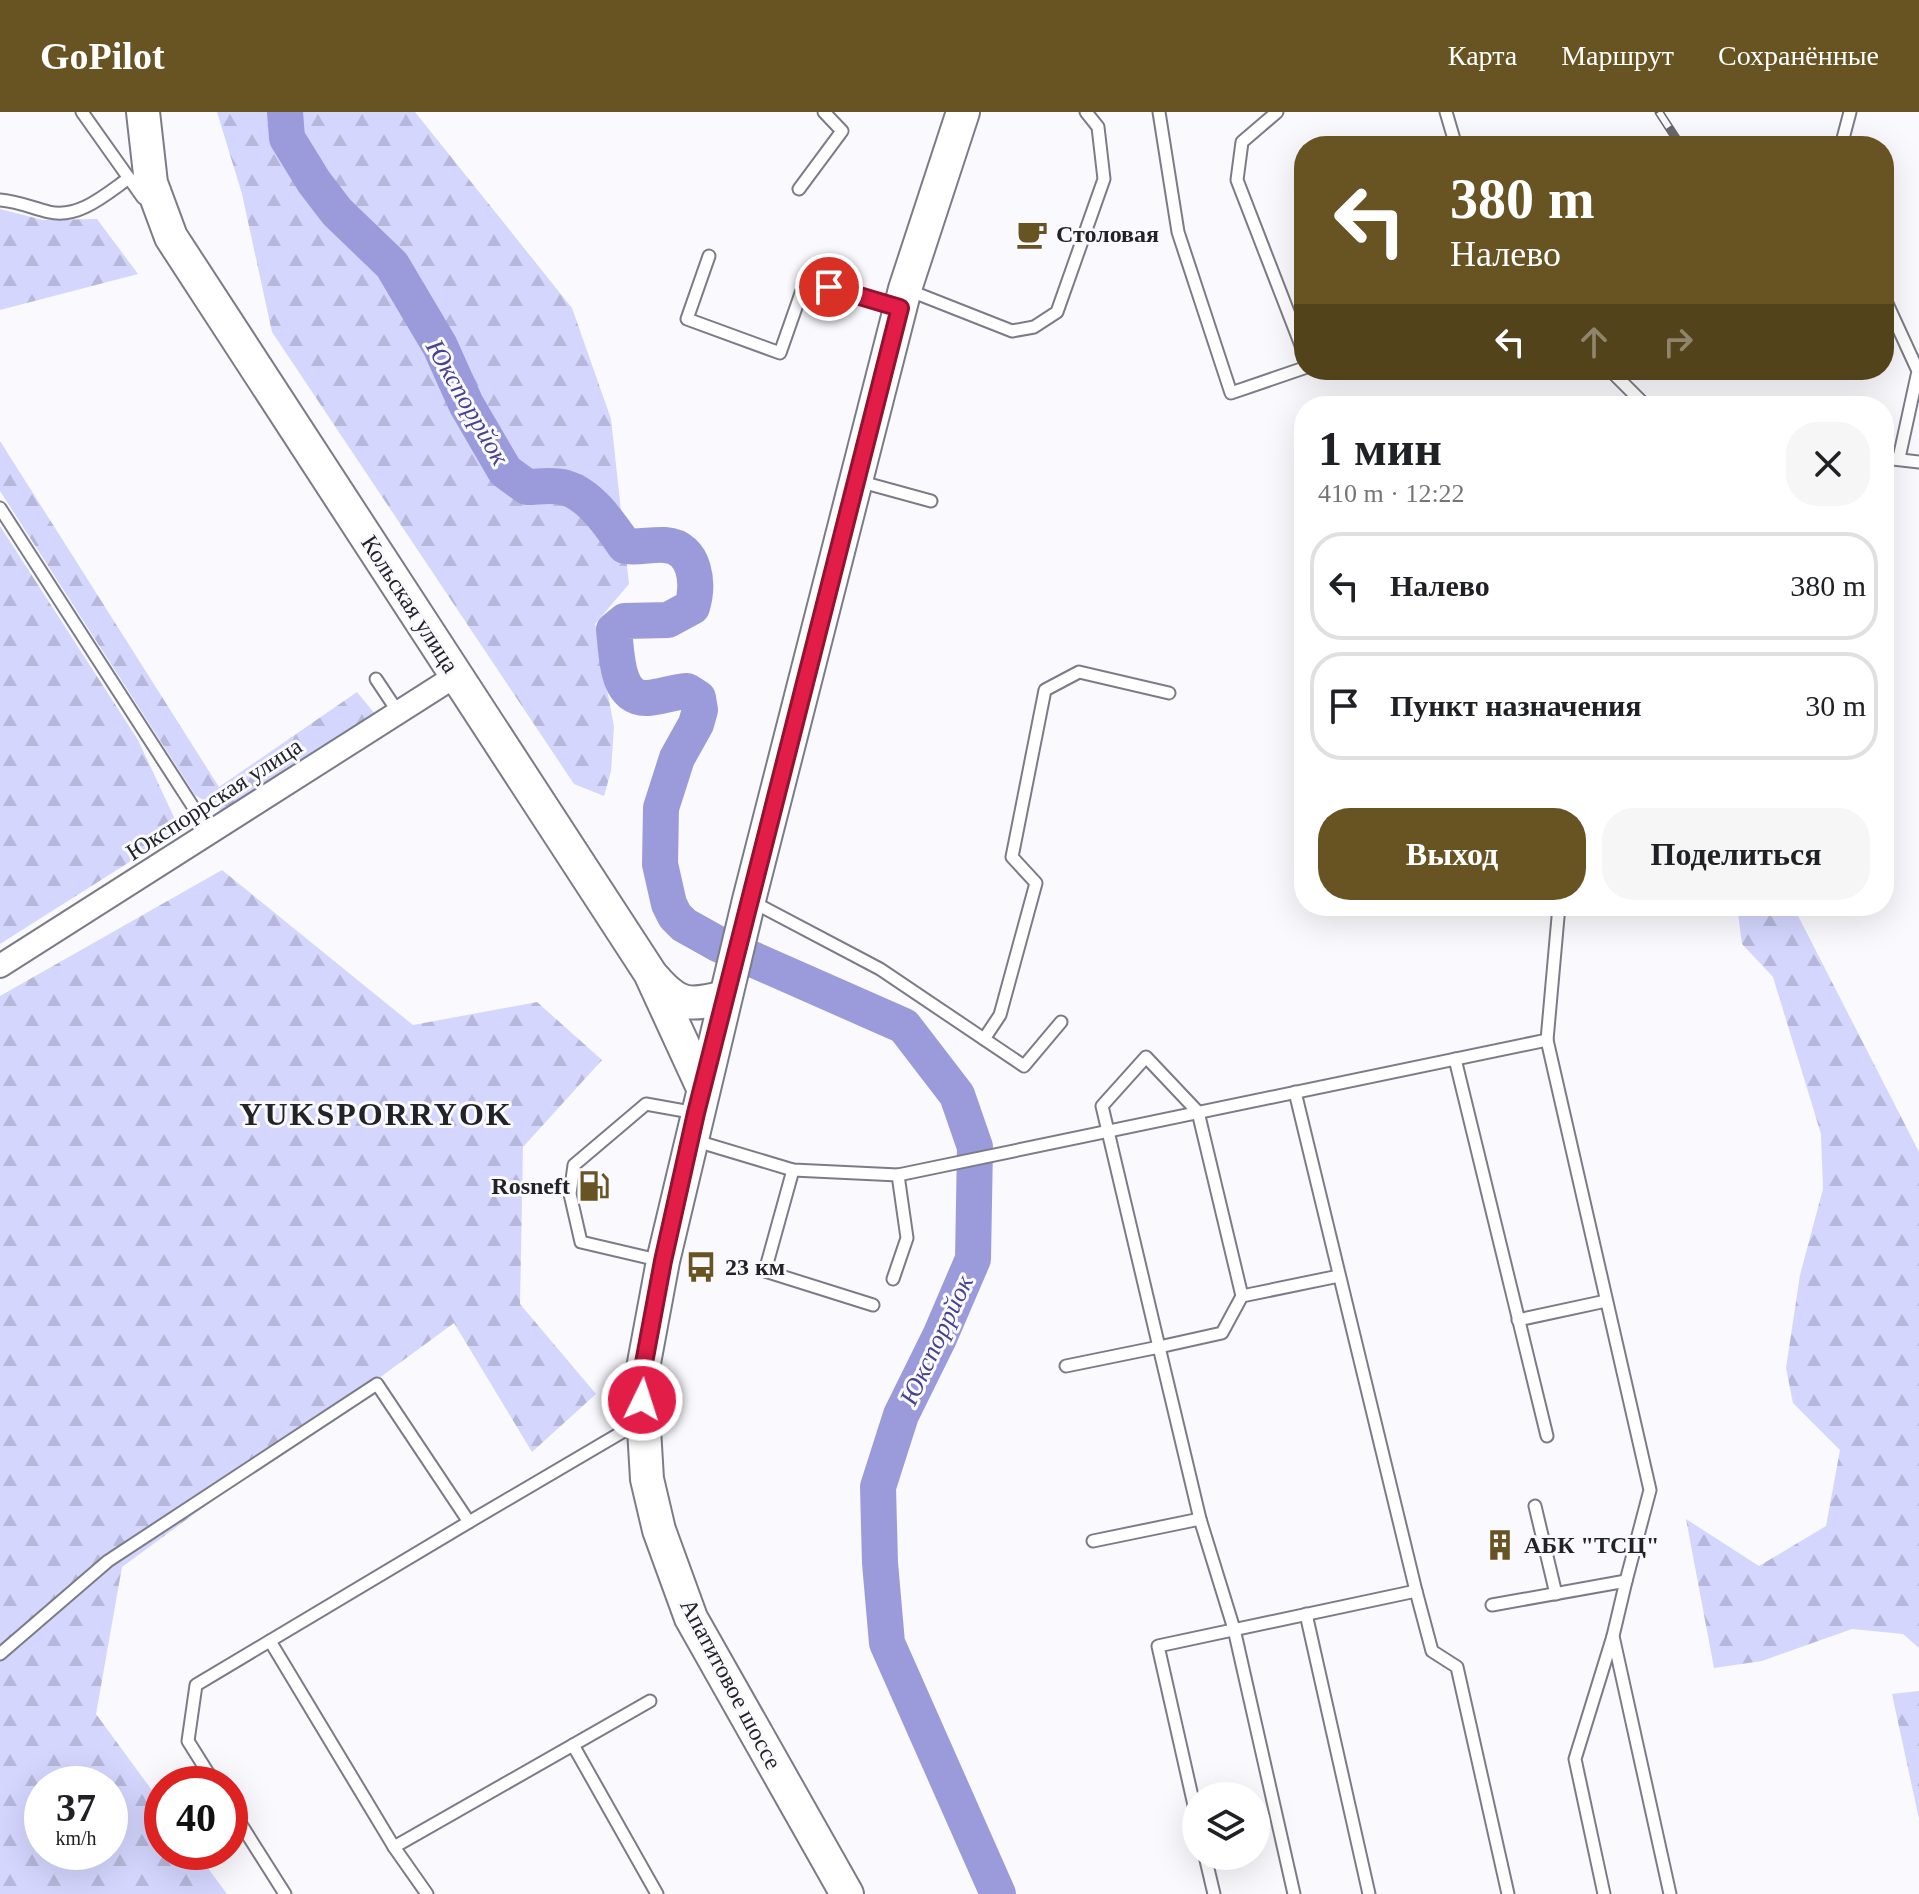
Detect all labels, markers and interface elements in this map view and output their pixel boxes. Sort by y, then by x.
text: GoPilot [40,35,165,77]
text: Карта [1448,40,1517,71]
text: Маршрут [1561,40,1674,71]
text: Сохранённые [1718,40,1879,71]
icon: left [1318,168,1422,272]
text: 380 m [1450,168,1595,230]
cafe icon: Столовая [1015,217,1049,251]
place label: Столовая [1056,221,1159,247]
text: Налево [1450,234,1561,274]
pin [795,253,863,321]
icon: arrive [807,265,851,309]
icon: left [1488,320,1532,364]
icon: ahead [1572,320,1616,364]
icon: right [1656,320,1700,364]
water label: Юкспоррйок [420,334,515,471]
text: 1 мин [1318,422,1442,475]
button: close [1786,422,1870,506]
text: 410 m · 12:22 [1318,479,1465,508]
street label: Кольская улица [356,531,464,678]
icon: left [1322,564,1366,608]
text: Налево [1390,569,1490,602]
text: 380 m [1790,569,1866,602]
icon: arrive [1322,684,1366,728]
text: Пункт назначения [1390,689,1642,722]
text: 30 m [1805,689,1866,722]
street label: Юкспоррская улица [121,732,307,865]
button: Выход [1318,808,1586,900]
button: Поделиться [1602,808,1870,900]
district label: YUKSPORRYOK [239,1096,513,1132]
fuel station icon: Rosneft [577,1169,611,1203]
place label: Rosneft [491,1173,570,1199]
bus stop icon: 23 км [684,1250,718,1284]
place label: 23 км [725,1254,785,1280]
water label: Юкспоррйок [893,1270,979,1411]
position arrow [600,1358,684,1442]
building icon: АБК "ТСЦ" [1483,1528,1517,1562]
place label: АБК "ТСЦ" [1524,1532,1659,1558]
street label: Апатитовое шоссе [675,1594,787,1774]
speed limit sign: 40 [144,1766,248,1870]
map controls [1182,1782,1270,1870]
button: layers [1182,1782,1270,1870]
text: 37 [56,1785,96,1830]
text: km/h [55,1827,97,1849]

